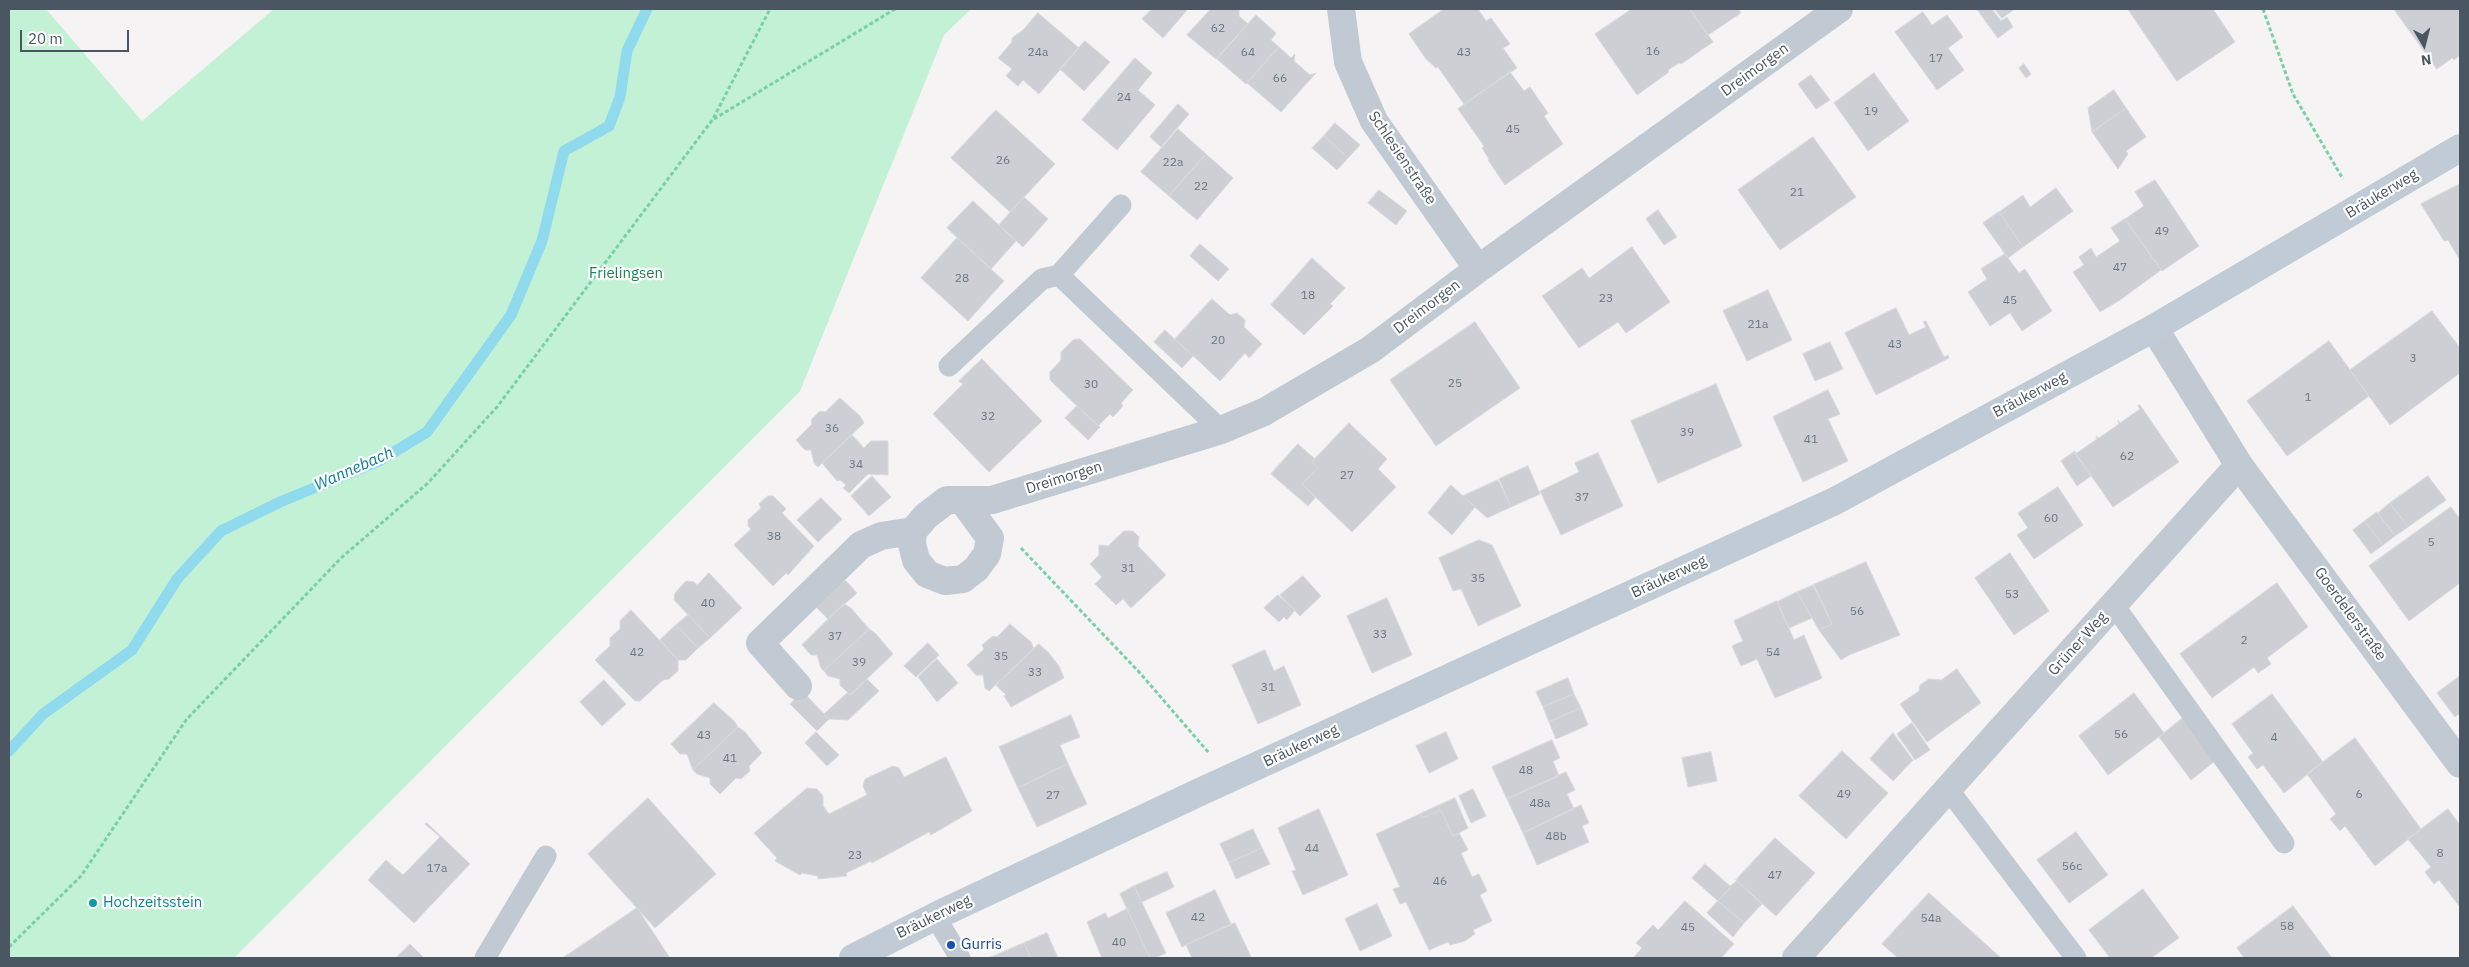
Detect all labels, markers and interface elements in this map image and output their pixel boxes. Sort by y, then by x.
scale bar [22,20,131,52]
north arrow [2399,20,2449,70]
house number: 62 [1211,22,1225,36]
text: 20 m [28,29,63,48]
street label: Dreimorgen [1718,40,1792,100]
house number: 16 [1646,45,1660,59]
house number: 24a [1028,46,1048,60]
house number: 64 [1241,46,1255,60]
house number: 43 [1457,46,1471,60]
text: N [2420,50,2432,69]
house number: 17 [1929,52,1943,66]
house number: 66 [1273,72,1287,86]
house number: 24 [1117,91,1131,105]
house number: 19 [1864,105,1878,119]
street label: Schlesienstraße [1364,108,1440,208]
house number: 45 [1506,123,1520,137]
house number: 26 [996,154,1010,168]
house number: 22a [1163,156,1183,170]
street label: Bräukerweg [2343,165,2421,223]
house number: 22 [1194,180,1208,194]
house number: 21 [1790,186,1804,200]
house number: 49 [2155,225,2169,239]
house number: 47 [2113,261,2127,275]
park label: Frielingsen [589,265,663,283]
house number: 28 [955,272,969,286]
street label: Dreimorgen [1390,276,1464,338]
house number: 18 [1301,289,1315,303]
house number: 23 [1599,292,1613,306]
house number: 45 [2003,294,2017,308]
house number: 21a [1748,318,1768,332]
house number: 20 [1211,334,1225,348]
house number: 43 [1888,338,1902,352]
house number: 3 [2409,352,2417,366]
street label: Bräukerweg [1990,368,2070,422]
house number: 25 [1448,377,1462,391]
house number: 30 [1084,378,1098,392]
house number: 1 [2304,391,2312,405]
house number: 32 [981,410,995,424]
house number: 36 [825,422,839,436]
house number: 39 [1680,426,1694,440]
house number: 41 [1804,433,1818,447]
water label: Wannebach [312,443,396,495]
house number: 62 [2120,450,2134,464]
house number: 34 [849,458,863,472]
street label: Dreimorgen [1024,458,1104,498]
house number: 27 [1340,469,1354,483]
house number: 37 [1575,491,1589,505]
house number: 60 [2044,512,2058,526]
house number: 38 [767,530,781,544]
house number: 5 [2427,536,2435,550]
street label: Bräukerweg [1629,552,1709,602]
house number: 31 [1121,562,1135,576]
street label: Goerdelerstraße [2310,564,2390,664]
house number: 35 [1471,572,1485,586]
house number: 53 [2005,588,2019,602]
house number: 40 [701,597,715,611]
house number: 56 [1850,605,1864,619]
street label: Grüner Weg [2045,608,2111,680]
house number: 33 [1373,628,1387,642]
house number: 37 [828,630,842,644]
house number: 2 [2240,634,2248,648]
house number: 42 [630,646,644,660]
house number: 54 [1766,646,1780,660]
house number: 35 [994,650,1008,664]
house number: 39 [852,656,866,670]
house number: 33 [1028,666,1042,680]
house number: 31 [1261,681,1275,695]
street label: Bräukerweg [1261,721,1341,771]
house number: 56 [2114,728,2128,742]
house number: 43 [697,729,711,743]
house number: 4 [2270,731,2278,745]
house number: 41 [723,752,737,766]
house number: 48 [1519,764,1533,778]
house number: 49 [1837,788,1851,802]
house number: 6 [2355,788,2363,802]
house number: 27 [1046,789,1060,803]
house number: 48a [1530,797,1550,811]
house number: 48b [1545,830,1567,844]
house number: 44 [1305,842,1319,856]
house number: 8 [2436,847,2444,861]
house number: 23 [848,849,862,863]
house number: 56c [2062,860,2082,874]
house number: 17a [427,862,447,876]
house number: 47 [1768,869,1782,883]
house number: 46 [1433,875,1447,889]
street label: Bräukerweg [894,891,974,943]
place label: Hochzeitsstein [103,894,202,912]
marker: Hochzeitsstein [87,897,99,909]
house number: 42 [1191,911,1205,925]
house number: 54a [1921,912,1941,926]
house number: 58 [2280,920,2294,934]
house number: 45 [1681,921,1695,935]
place label: Gurris [961,936,1002,954]
house number: 40 [1112,936,1126,950]
marker: Gurris [945,939,957,951]

